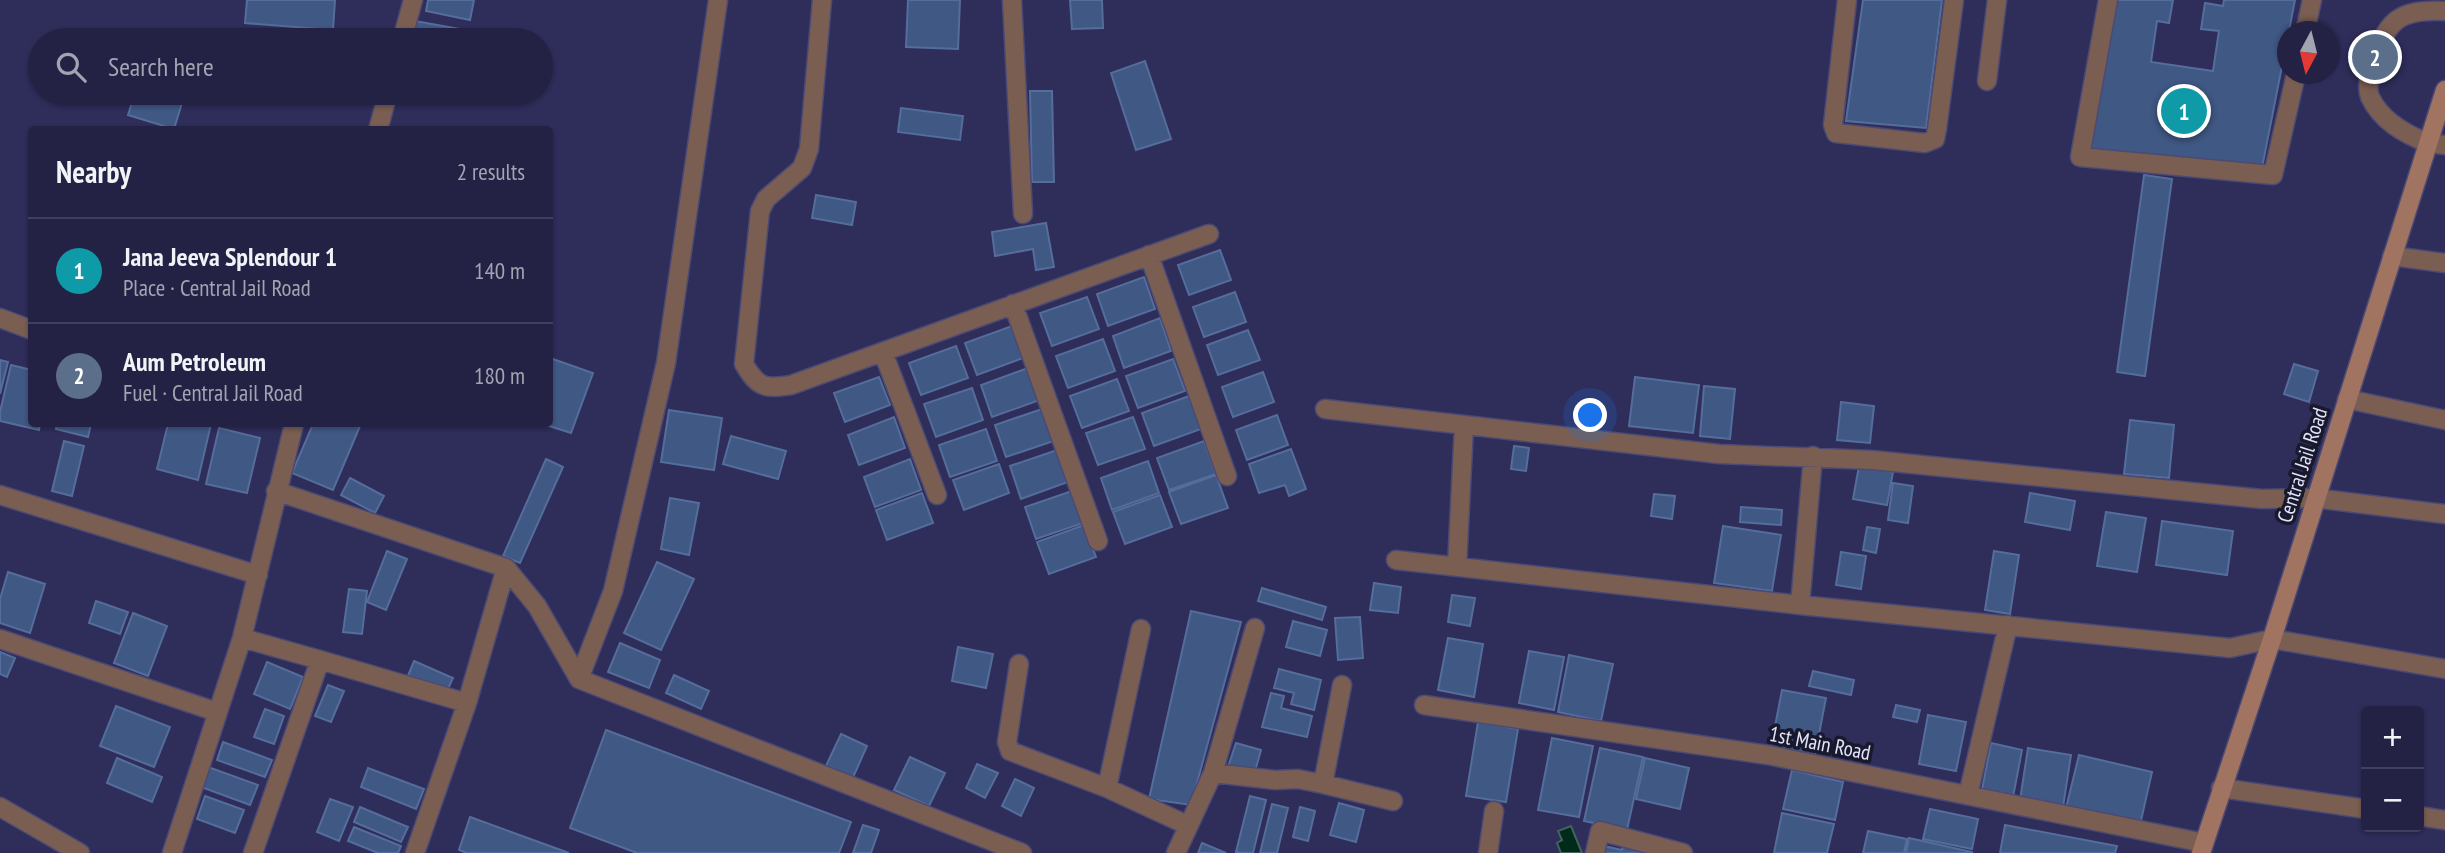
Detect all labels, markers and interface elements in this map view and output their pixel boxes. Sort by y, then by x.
north arrow [2277,21,2340,84]
search box [28,28,553,105]
pin: 2 [2352,31,2398,83]
icon: search [52,48,90,86]
text: Search here [108,50,214,83]
pin: 1 [2161,85,2207,137]
text: Nearby [56,152,131,191]
text: 2 results [457,157,525,186]
text: Jana Jeeva Splendour 1 [123,240,337,273]
text: 1 [74,256,85,285]
text: 140 m [474,256,525,285]
text: Place · Central Jail Road [123,273,311,302]
text: Aum Petroleum [123,345,266,378]
text: 2 [74,361,85,390]
text: 180 m [474,361,525,390]
text: Fuel · Central Jail Road [123,378,303,407]
your location [1573,398,1607,432]
street label: Central Jail Road [2271,404,2333,526]
map controls [2361,706,2424,832]
button: + [2361,706,2424,769]
street label: 1st Main Road [1767,720,1873,766]
button: − [2361,769,2424,832]

